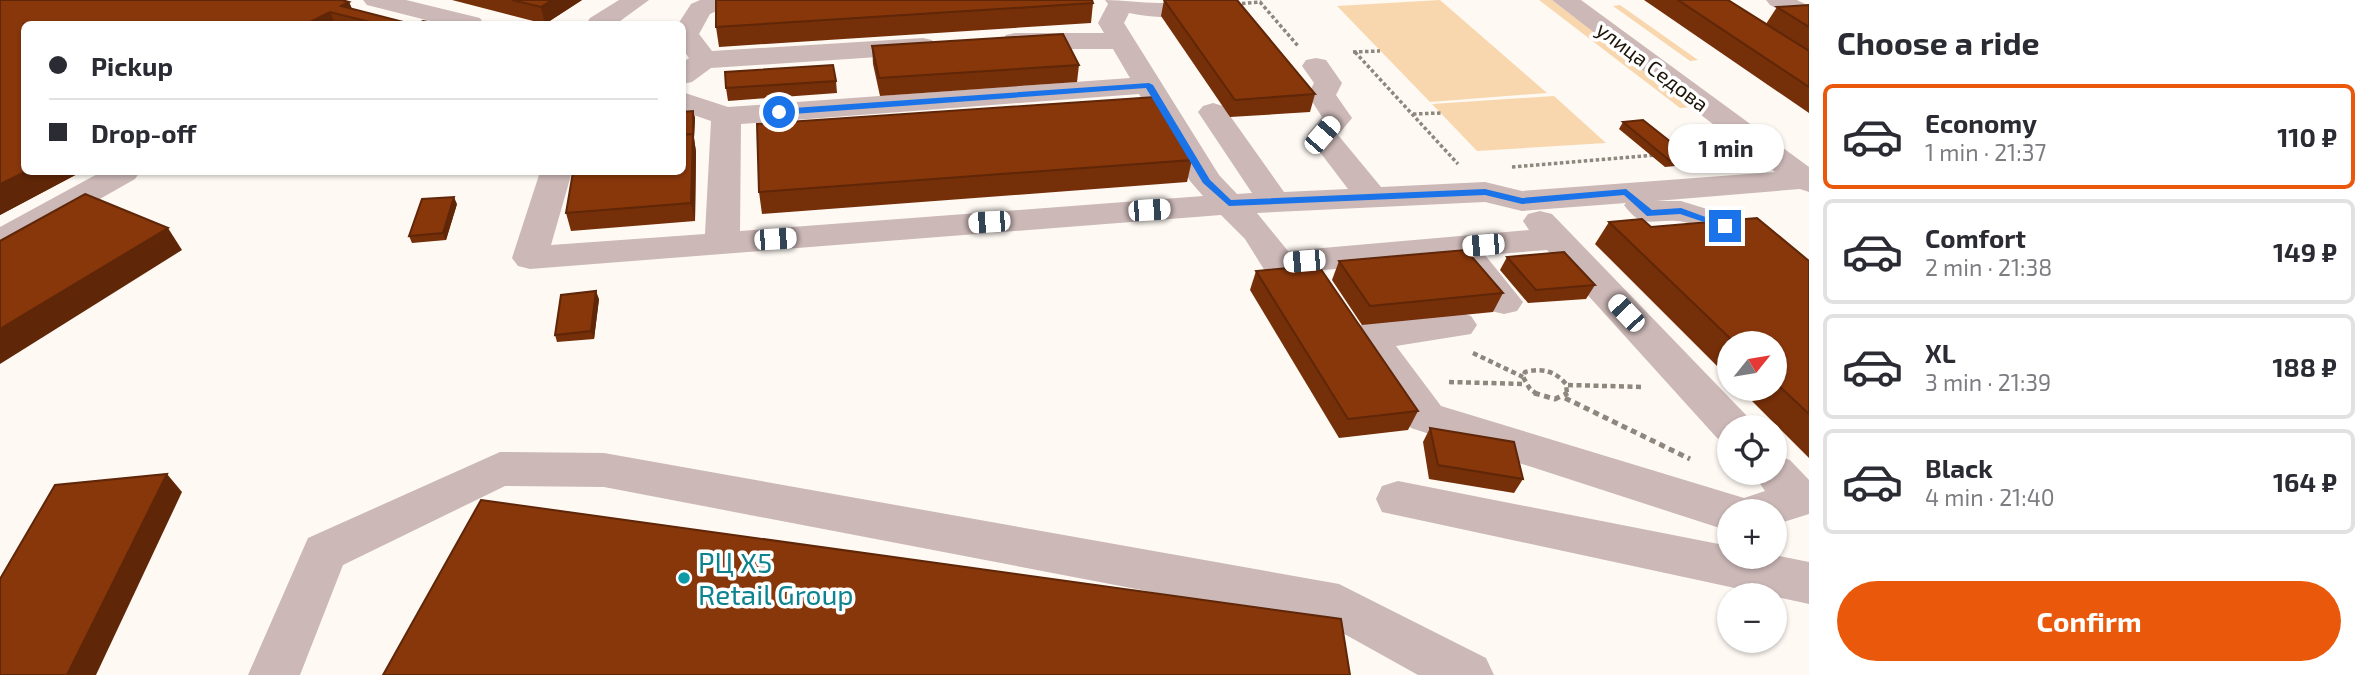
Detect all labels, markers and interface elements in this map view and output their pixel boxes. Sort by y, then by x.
street label: улица Седова [1591,16,1714,117]
text: Choose a ride [1837,23,2040,61]
text: Pickup [91,50,173,81]
route start [763,96,795,128]
icon: car [1841,105,1904,168]
text: Economy [1925,107,2037,138]
car [1301,112,1344,158]
text: Drop-off [91,117,196,148]
text: 110 ₽ [2277,121,2337,152]
callout: 1 min [1667,124,1783,174]
text: 1 min [1698,134,1754,162]
text: 1 min · 21:37 [1925,138,2046,166]
car [1128,198,1171,222]
car [968,210,1011,234]
route end [1709,210,1741,242]
icon: car [1841,220,1904,283]
text: Comfort [1925,222,2026,253]
car [754,227,797,251]
car [1462,233,1505,257]
text: 149 ₽ [2273,236,2337,267]
car [1283,249,1326,273]
text: 2 min · 21:38 [1925,253,2052,281]
car [1604,290,1649,336]
north arrow [1717,331,1787,401]
map controls [1717,331,1787,653]
icon: car [1841,335,1904,398]
text: XL [1925,337,1956,368]
text: 188 ₽ [2272,351,2337,382]
text: 3 min · 21:39 [1925,368,2051,396]
button: locate [1717,415,1787,485]
icon: car [1841,450,1904,513]
text: Black [1925,452,1993,483]
text: 164 ₽ [2273,466,2337,497]
text: 4 min · 21:40 [1925,483,2055,511]
button: + [1717,499,1787,569]
place label: РЦ X5 Retail Group [698,545,854,611]
marker: РЦ X5 Retail Group [676,570,692,586]
button: Confirm [1837,581,2341,661]
button: − [1717,583,1787,653]

